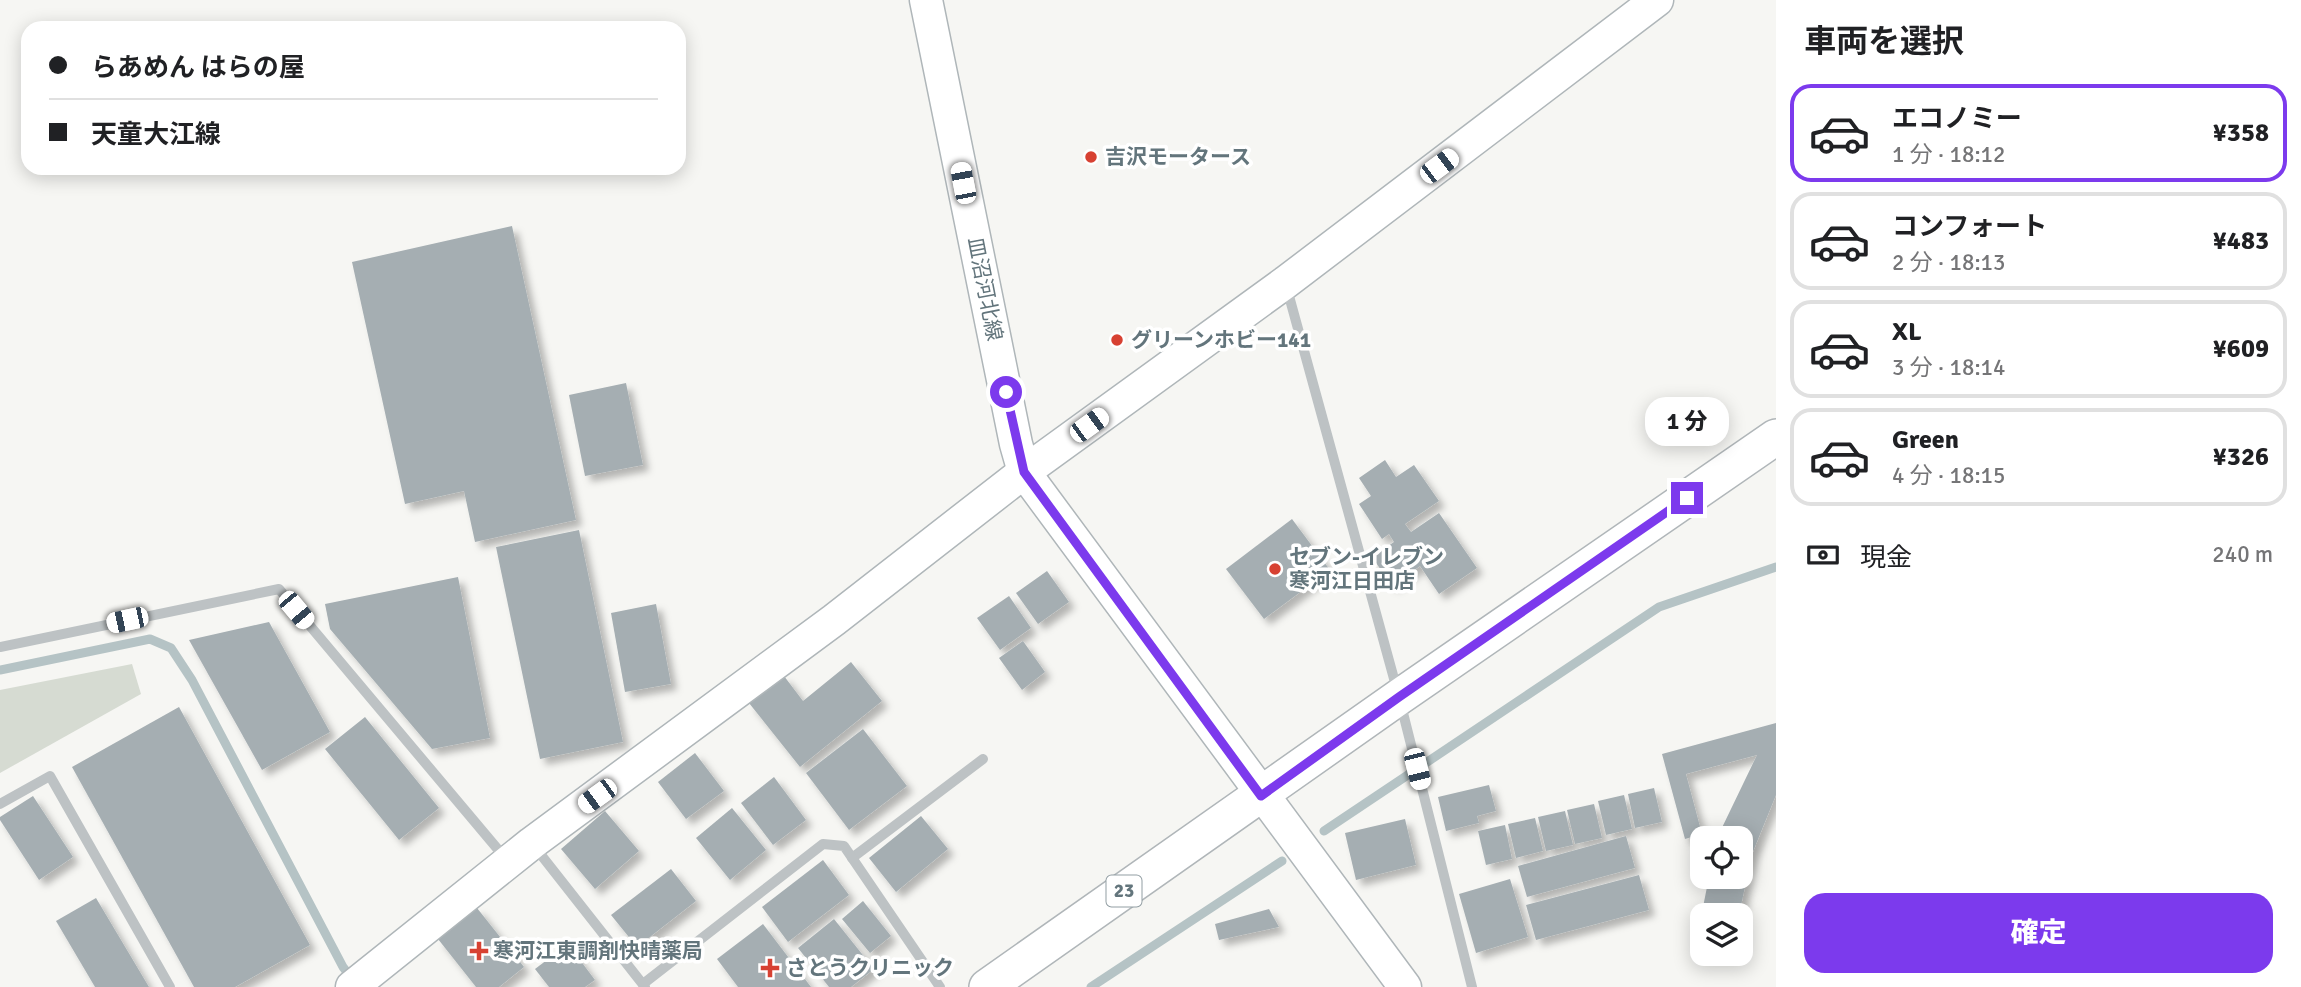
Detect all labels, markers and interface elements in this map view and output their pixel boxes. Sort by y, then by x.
text: 車両を選択 [1804,22,1964,61]
text: らあめん はらの屋 [91,52,305,84]
icon: car [1808,102,1871,165]
text: エコノミー [1892,103,2022,135]
text: ¥358 [2213,117,2269,149]
text: 天童大江線 [91,119,221,151]
text: 1 分 · 18:12 [1892,140,2005,169]
place label: 吉沢モータース [1105,144,1251,170]
car [1416,145,1463,187]
marker: 吉沢モータース [1083,149,1099,165]
car [949,160,978,206]
icon: car [1808,210,1871,273]
text: コンフォート [1892,211,2047,243]
text: ¥483 [2213,225,2269,257]
street label: 皿沼河北線 [962,235,1008,343]
text: 2 分 · 18:13 [1892,248,2005,277]
text: XL [1892,316,1922,348]
icon: car [1808,318,1871,381]
place label: グリーンホビー141 [1131,327,1311,353]
marker: グリーンホビー141 [1109,332,1125,348]
text: ¥609 [2213,333,2269,365]
text: 3 分 · 18:14 [1892,353,2005,382]
route start [990,376,1022,408]
callout: 1 分 [1645,396,1729,446]
car [1066,404,1113,446]
text: 1 分 [1667,407,1707,436]
text: Green [1892,424,1959,456]
icon: car [1808,426,1871,489]
text: ¥326 [2213,441,2269,473]
text: 4 分 · 18:15 [1892,461,2005,490]
route end [1671,482,1703,514]
icon: cash [1804,536,1842,574]
text: 240 m [2212,540,2273,569]
text: 現金 [1860,542,1912,574]
place label: セブン-イレブン 寒河江日田店 [1289,544,1444,594]
marker: セブン-イレブン 寒河江日田店 [1267,561,1283,577]
car [275,587,318,633]
car [105,605,150,635]
car [1402,746,1433,792]
car [574,775,621,817]
map controls [1690,826,1753,966]
button: locate [1690,826,1753,889]
road number: 23 [1106,876,1142,906]
button: 確定 [1804,893,2273,973]
button: layers [1690,903,1753,966]
place label: 寒河江東調剤快晴薬局 [493,938,703,964]
marker: 寒河江東調剤快晴薬局 [471,943,487,959]
place label: さとうクリニック [786,955,954,981]
marker: さとうクリニック [760,958,780,978]

